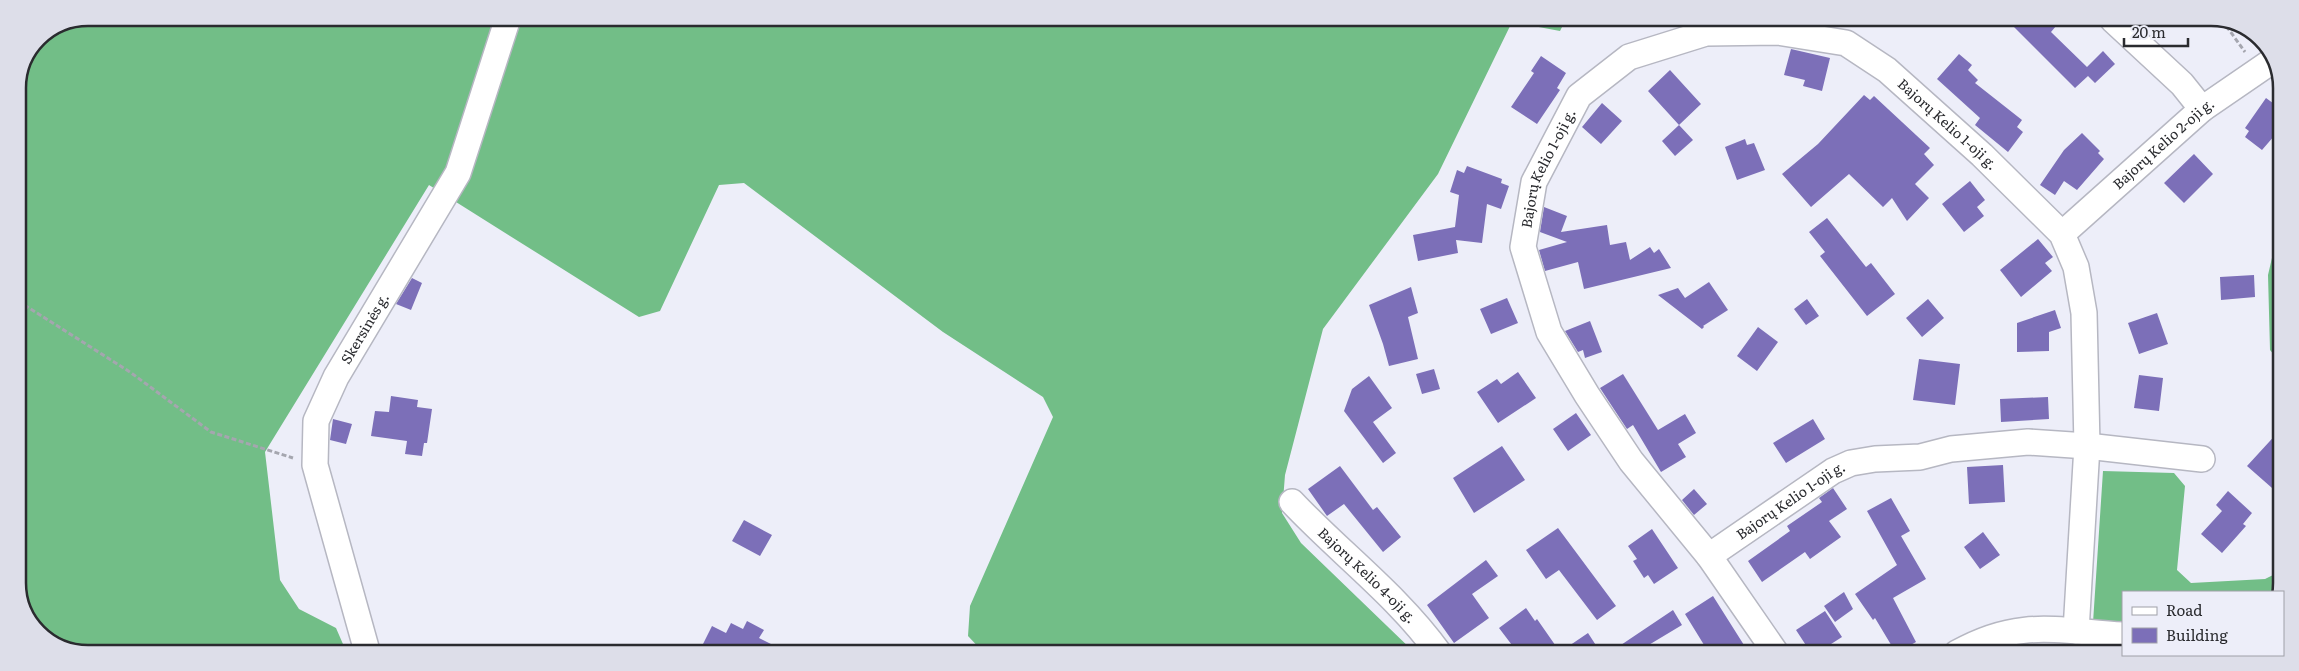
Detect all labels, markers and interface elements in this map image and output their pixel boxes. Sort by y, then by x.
scale bar [2124,15,2188,47]
text: 20 m [2132,20,2166,43]
street label: Bajorų Kelio 1-oji g. [1894,73,2002,174]
street label: Bajorų Kelio 2-oji g. [2108,93,2218,193]
street label: Bajorų Kelio 1-oji g. [1515,105,1580,229]
street label: Skersinės g. [335,289,393,367]
street label: Bajorų Kelio 1-oji g. [1732,456,1848,544]
street label: Bajorų Kelio 4-oji g. [1314,522,1421,627]
legend [2122,591,2284,656]
text: Road [2166,598,2202,621]
text: Building [2166,623,2228,646]

